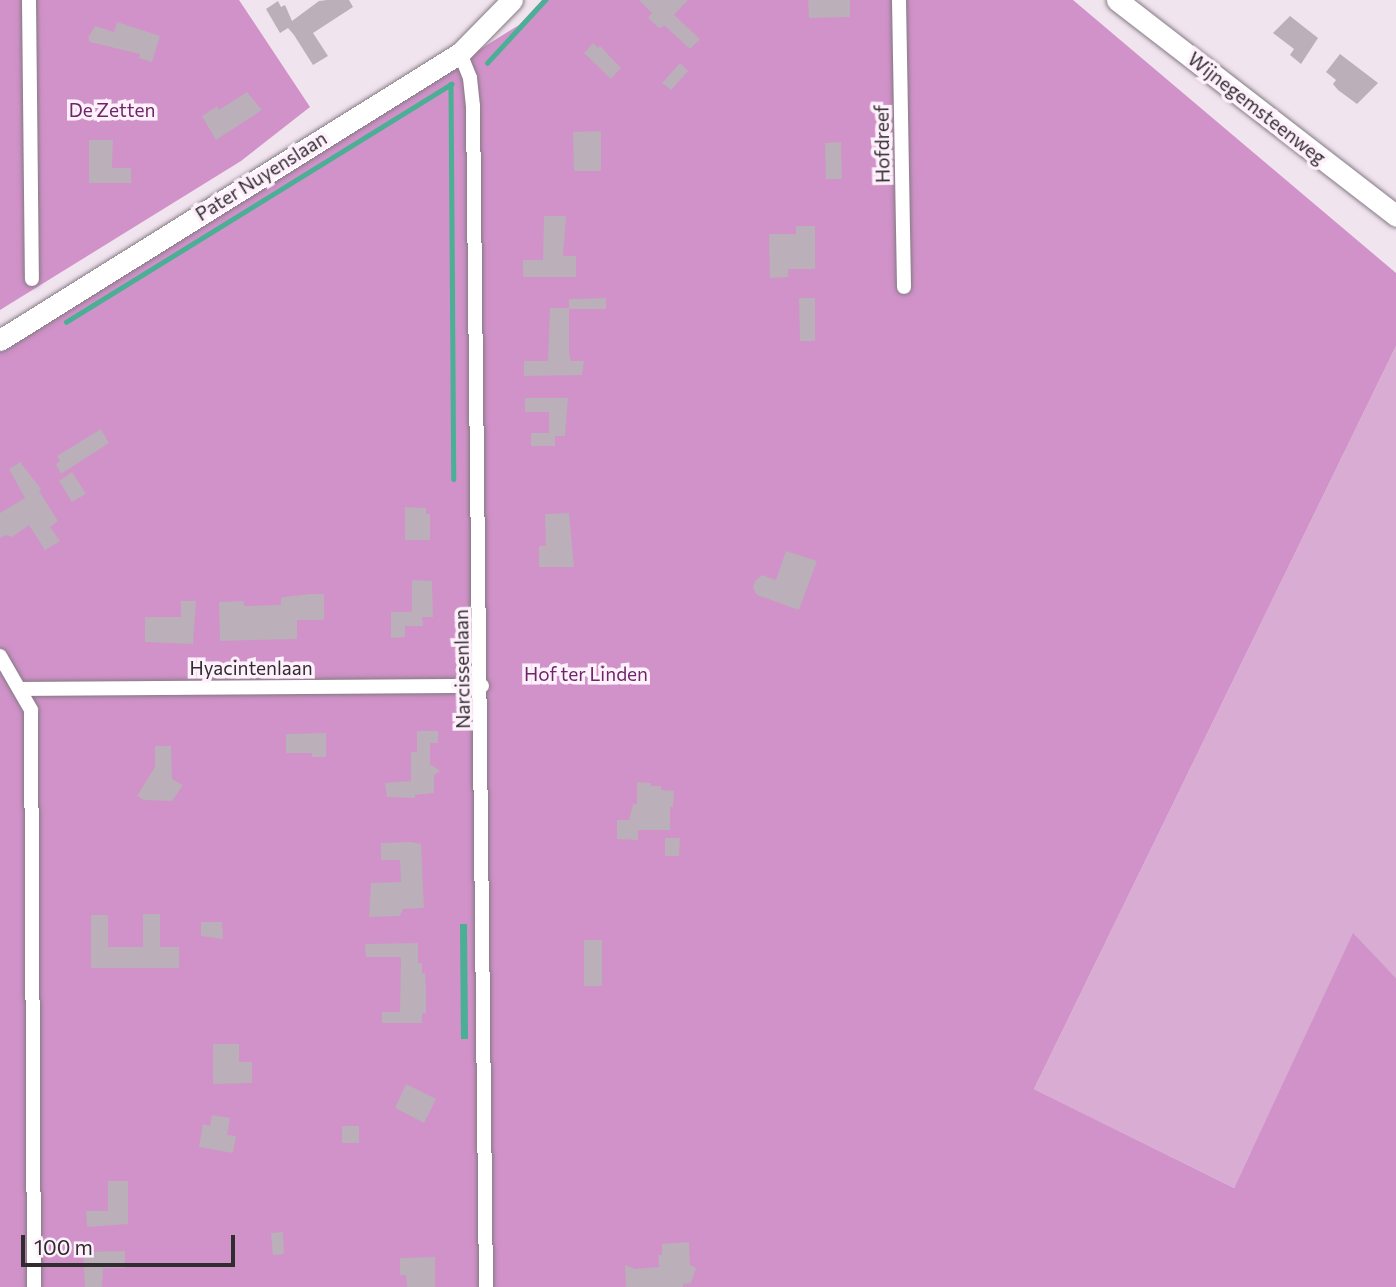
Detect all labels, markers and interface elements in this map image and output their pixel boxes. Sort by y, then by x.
street label: Wijnegemsteenweg [1183,47,1331,169]
park label: De Zetten [69,99,155,121]
street label: Hofdreef [870,105,894,183]
street label: Pater Nuyenslaan [191,126,331,226]
street label: Narcissenlaan [450,609,474,729]
street label: Hyacintenlaan [189,657,313,679]
park label: Hof ter Linden [524,663,648,685]
scale bar [24,1220,238,1264]
text: 100 m [34,1234,93,1259]

